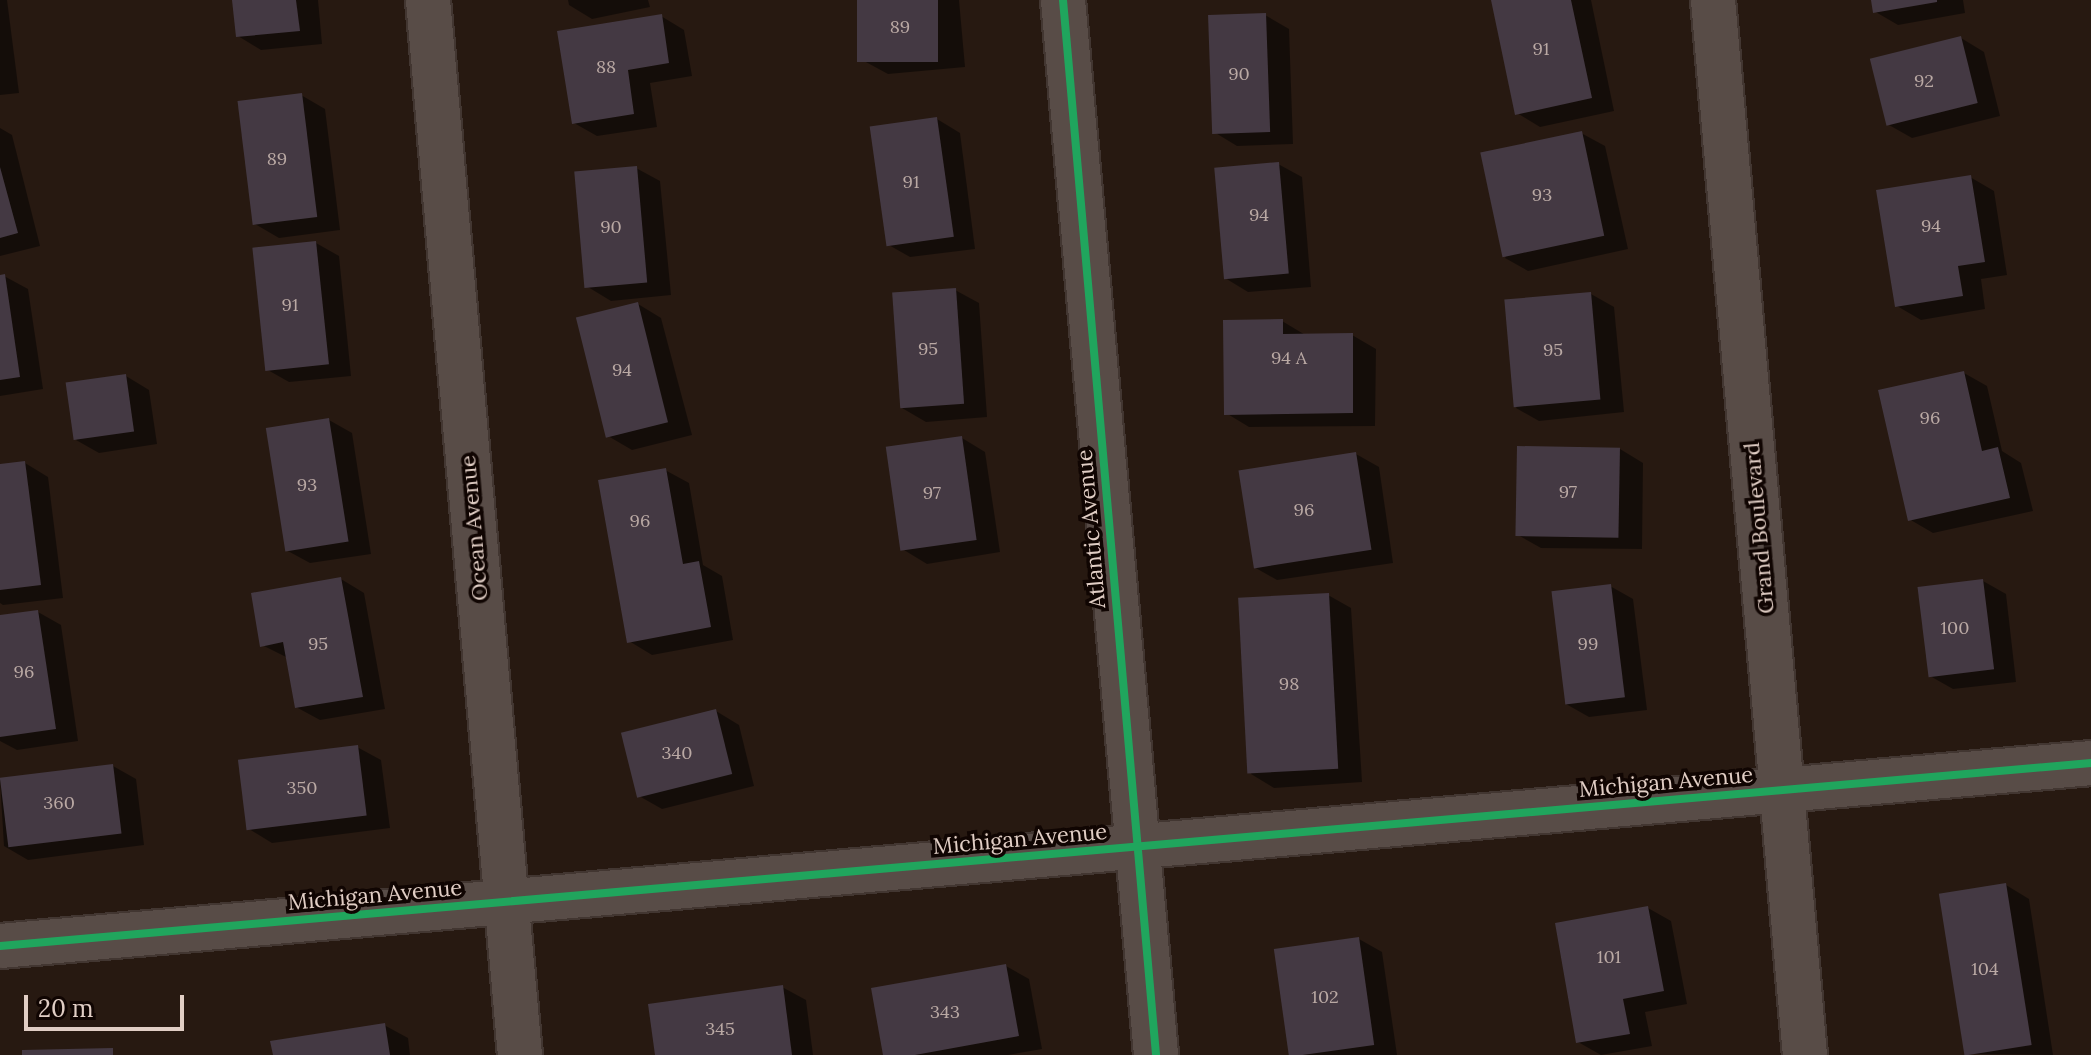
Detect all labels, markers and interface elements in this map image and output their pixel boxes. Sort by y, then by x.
house number: 89 [890,16,910,38]
house number: 91 [1533,38,1549,60]
house number: 88 [596,56,616,78]
house number: 90 [1228,63,1250,85]
house number: 92 [1914,70,1934,92]
house number: 89 [267,148,287,170]
house number: 91 [903,171,919,193]
house number: 93 [1532,184,1552,206]
house number: 94 [1249,204,1269,226]
house number: 94 [1921,215,1941,237]
house number: 90 [600,216,622,238]
house number: 91 [282,294,298,316]
house number: 95 [918,338,938,360]
house number: 95 [1543,339,1563,361]
house number: 94 A [1271,347,1307,369]
house number: 94 [612,359,632,381]
house number: 96 [1920,407,1940,429]
street label: Grand Boulevard [1738,441,1780,615]
street label: Atlantic Avenue [1071,448,1111,610]
street label: Ocean Avenue [454,454,494,602]
house number: 93 [297,474,317,496]
house number: 97 [1559,481,1577,503]
house number: 97 [923,482,941,504]
house number: 96 [1294,499,1314,521]
house number: 96 [630,510,650,532]
house number: 100 [1941,617,1969,639]
house number: 95 [308,633,328,655]
house number: 99 [1578,633,1598,655]
house number: 96 [14,661,34,683]
house number: 98 [1279,673,1299,695]
house number: 340 [662,742,692,764]
street label: Michigan Avenue [1578,761,1754,803]
house number: 350 [286,777,318,799]
house number: 360 [43,792,75,814]
street label: Michigan Avenue [932,818,1108,860]
street label: Michigan Avenue [287,874,463,916]
house number: 101 [1597,946,1621,968]
house number: 104 [1971,958,1999,980]
scale bar [28,979,188,1029]
house number: 102 [1311,986,1339,1008]
text: 20 m [38,993,94,1024]
house number: 343 [930,1001,960,1023]
house number: 345 [705,1018,735,1040]

